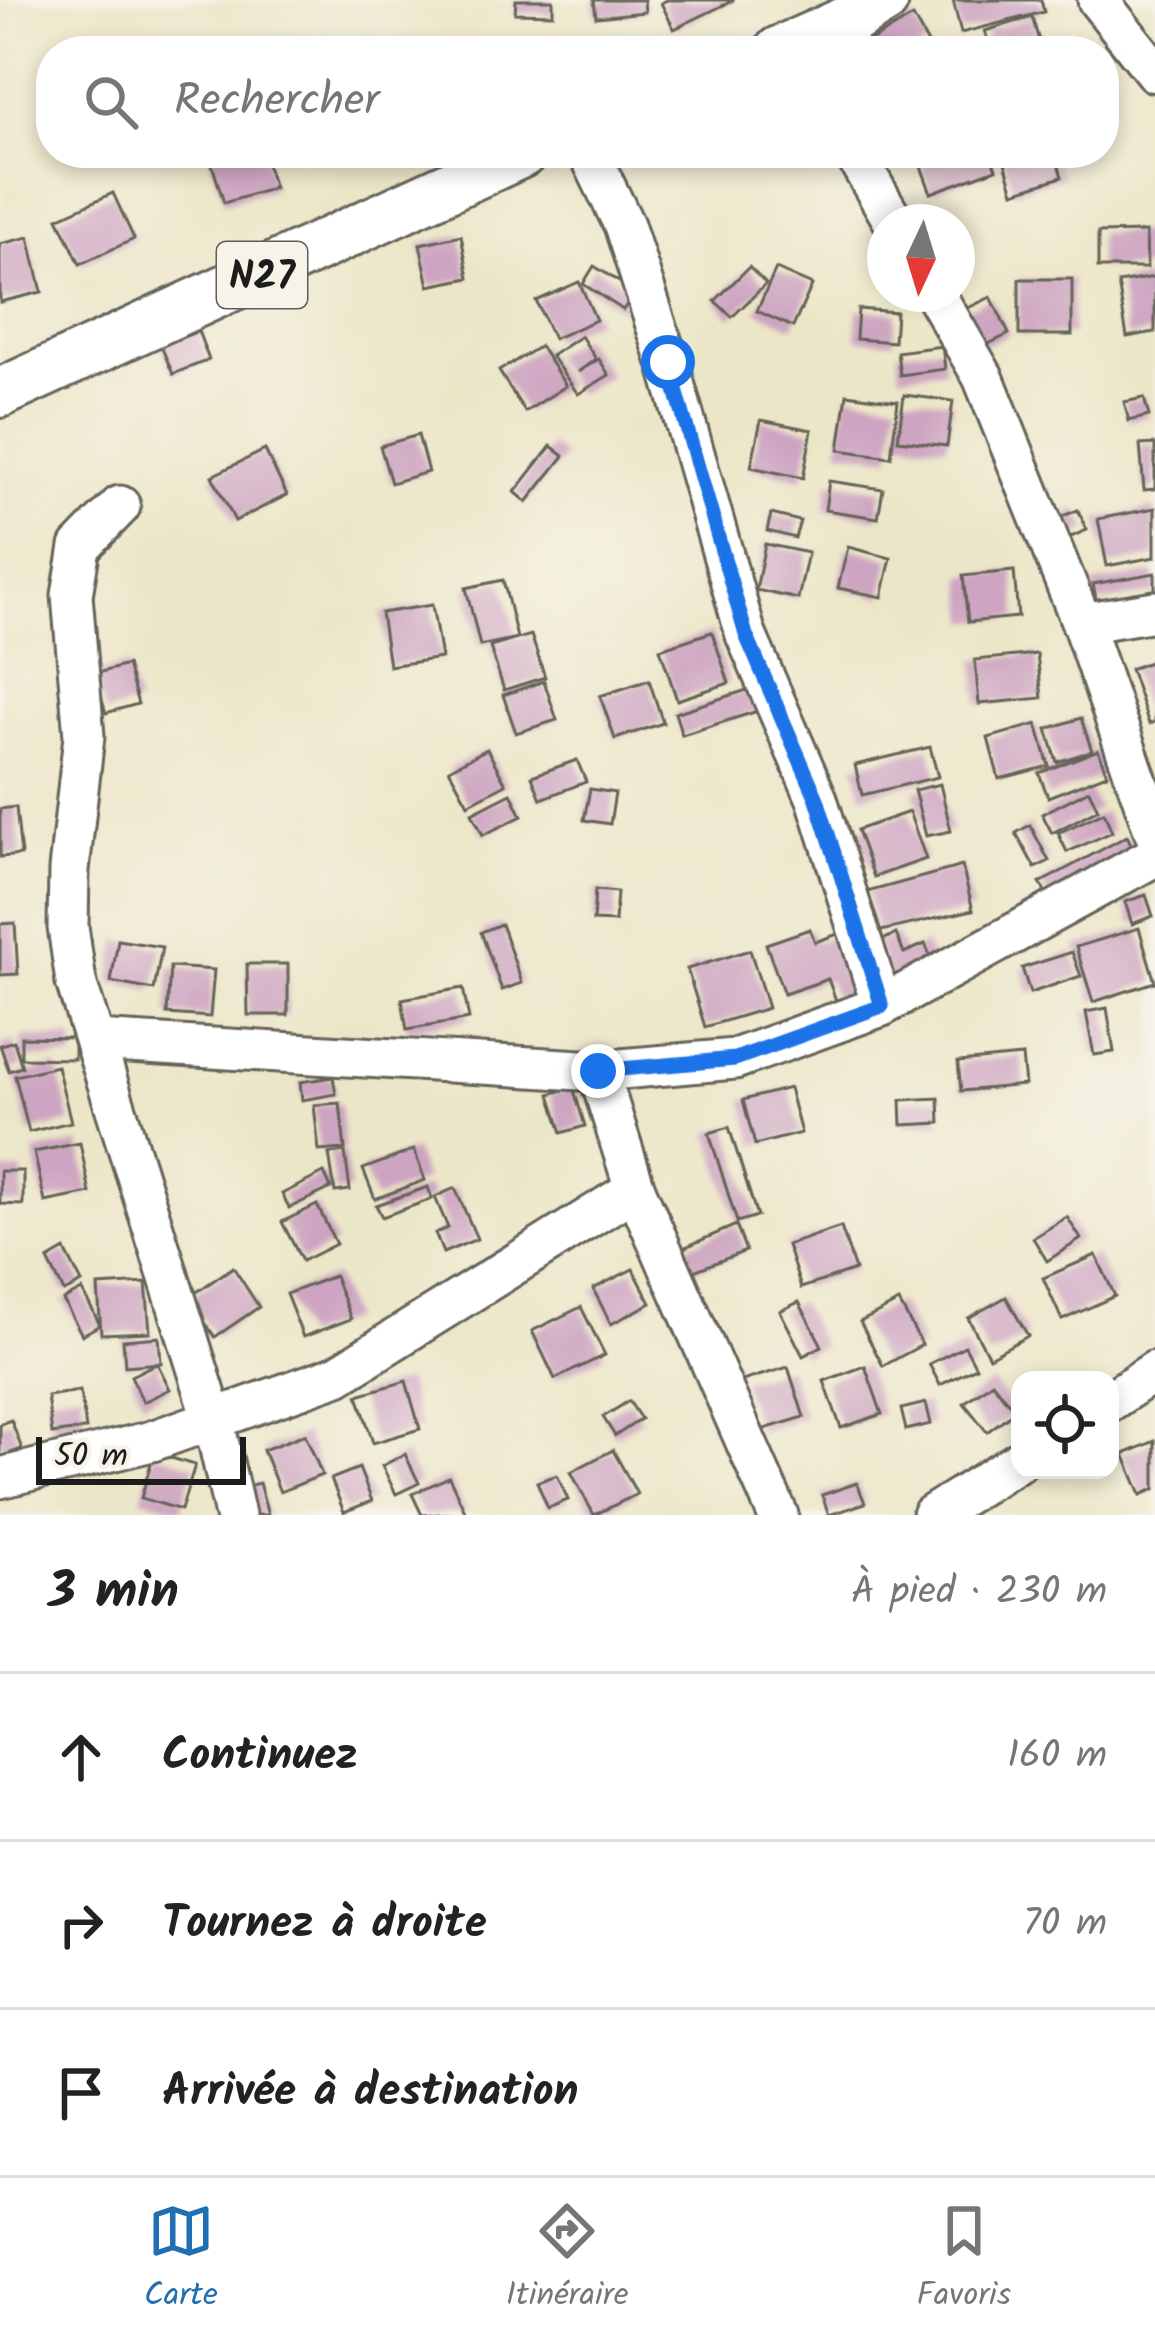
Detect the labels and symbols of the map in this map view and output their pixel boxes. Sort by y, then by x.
north arrow [867,204,975,312]
road number: N27 [217,242,307,308]
route start [641,335,695,389]
route end [571,1044,625,1098]
scale bar [36,1431,246,1484]

